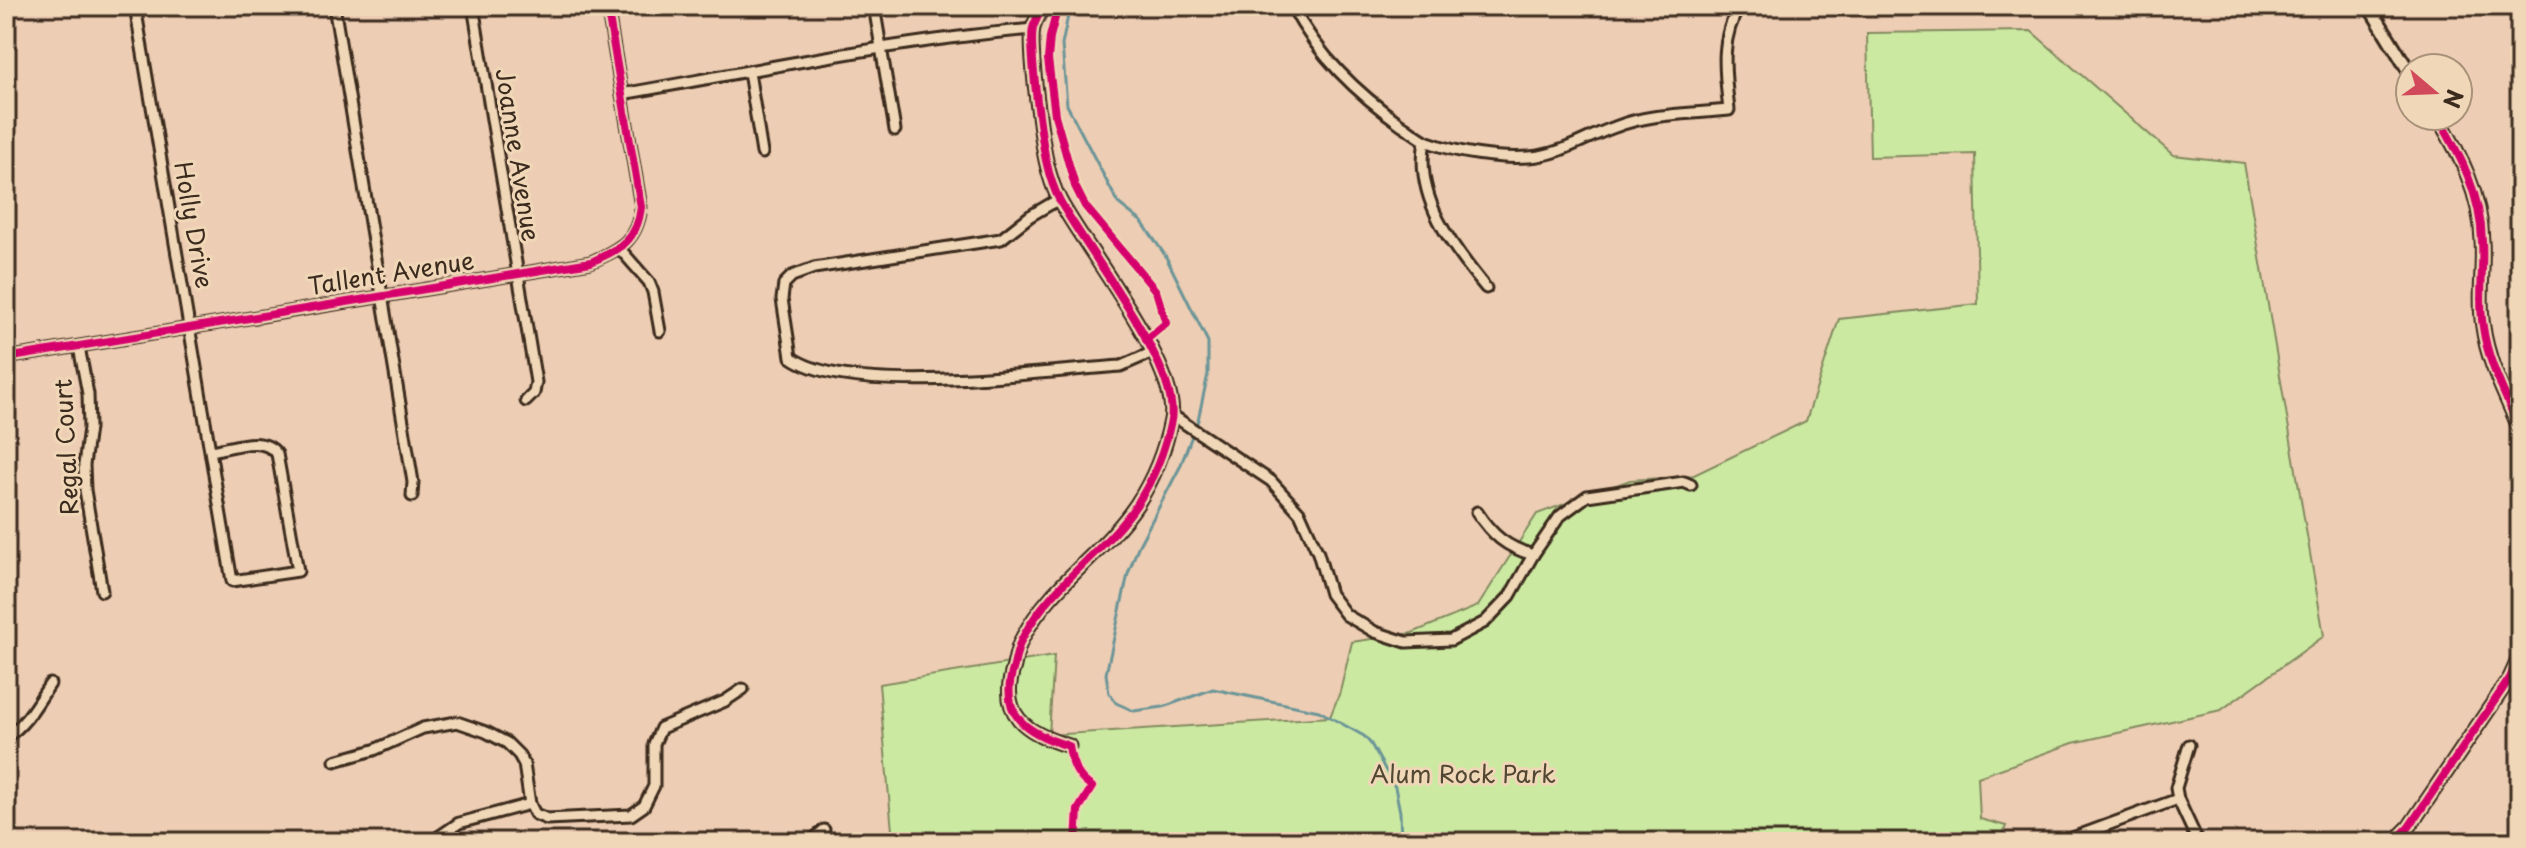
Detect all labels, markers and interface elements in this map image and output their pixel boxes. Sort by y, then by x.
north arrow [2394,52,2474,132]
street label: Joanne Avenue [488,66,550,244]
text: N [2436,85,2473,113]
street label: Holly Drive [166,158,224,291]
street label: Tallent Avenue [305,241,476,303]
street label: Regal Court [43,378,87,516]
park label: Alum Rock Park [1370,755,1556,791]

